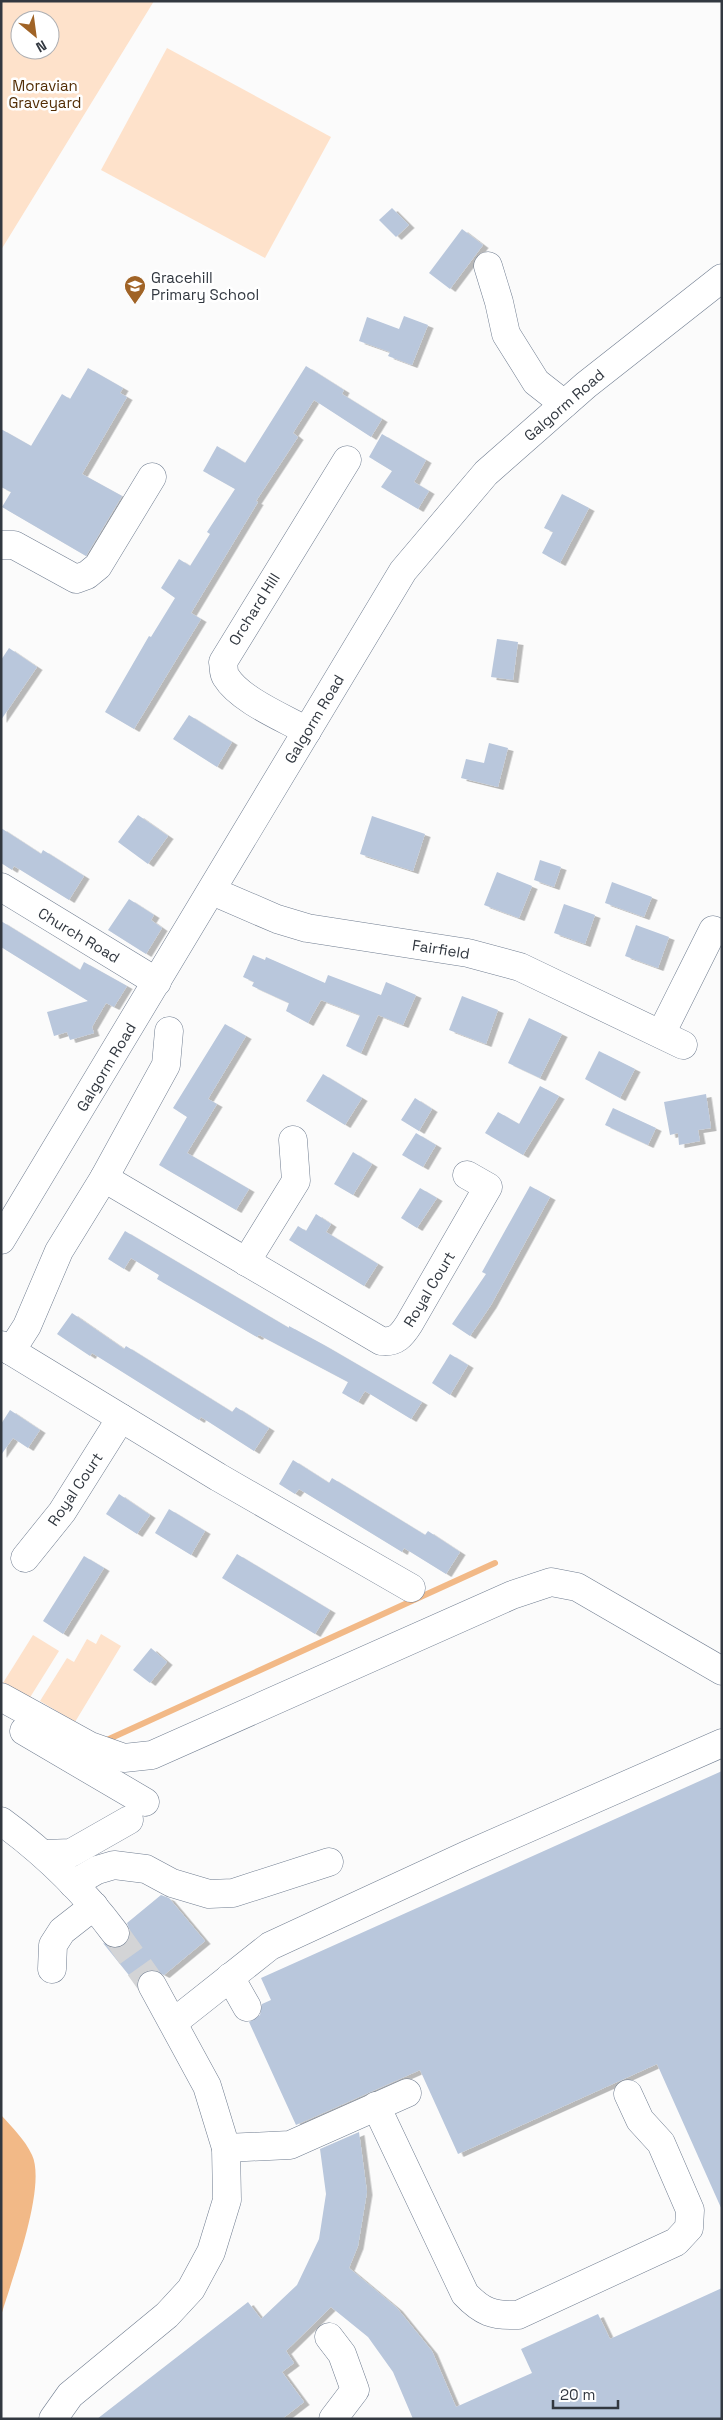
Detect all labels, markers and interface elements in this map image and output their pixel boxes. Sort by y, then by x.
north arrow [10,10,60,60]
text: N [33,36,50,57]
park label: Moravian Graveyard [8,76,82,112]
place label: Gracehill Primary School [151,268,259,304]
school or university icon: Gracehill Primary School [123,274,147,305]
street label: Galgorm Road [520,365,608,445]
street label: Orchard Hill [224,569,284,649]
street label: Galgorm Road [280,671,348,767]
street label: Church Road [35,903,123,967]
street label: Fairfield [411,935,471,963]
street label: Galgorm Road [72,1019,140,1115]
street label: Royal Court [399,1248,459,1330]
street label: Royal Court [43,1448,107,1529]
scale bar [553,2378,618,2410]
text: 20 m [560,2385,595,2404]

